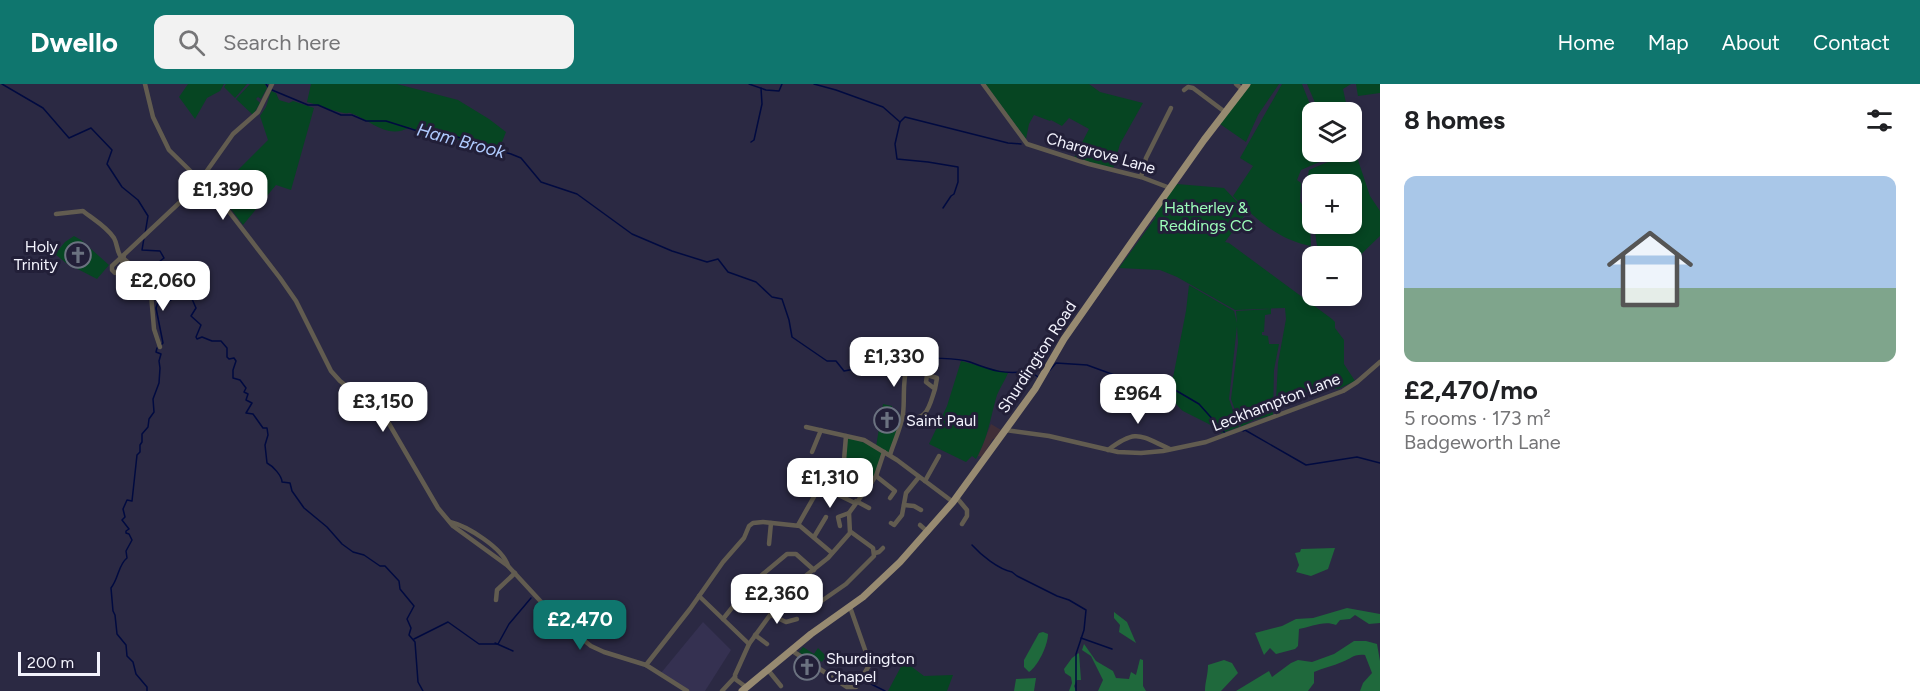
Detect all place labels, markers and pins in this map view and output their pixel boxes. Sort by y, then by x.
pin: £1,390 [174,170,272,221]
place label: Holy Trinity [14,237,59,274]
church icon: Holy Trinity [63,240,93,270]
pin: £2,060 [114,261,212,312]
pin: £1,330 [845,337,943,388]
pin: £964 [1102,374,1174,425]
pin: £3,150 [334,382,432,433]
church icon: Saint Paul [872,405,902,435]
place label: Saint Paul [906,411,976,430]
pin: £1,310 [781,458,879,509]
pin: £2,360 [728,574,826,625]
pin: £2,470 [531,600,629,651]
place label: Shurdington Chapel [826,649,915,686]
church icon: Shurdington Chapel [792,652,822,682]

